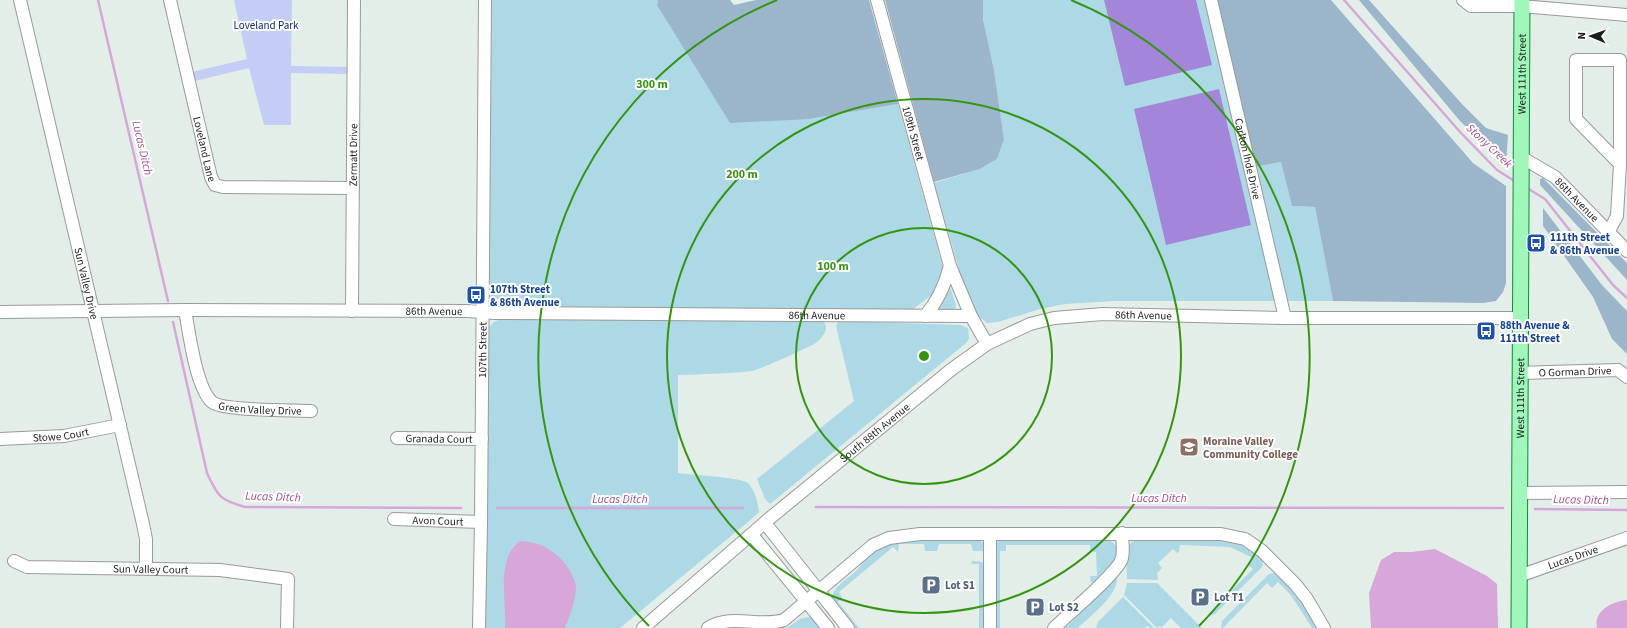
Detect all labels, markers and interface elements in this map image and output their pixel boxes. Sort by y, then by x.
north arrow [1571,16,1611,56]
park label: Loveland Park [234,18,299,33]
text: N [1574,32,1589,40]
street label: West 111th Street [1514,34,1529,114]
text: 300 m [636,76,668,93]
street label: 109th Street [899,104,928,162]
street label: Loveland Lane [190,115,220,185]
street label: Carlton Ihde Drive [1231,117,1265,201]
water label: Lucas Ditch [127,119,157,177]
water label: Stony Creek [1462,120,1516,172]
street label: Zermatt Drive [345,123,361,186]
text: 200 m [726,166,758,183]
street label: 86th Avenue [1552,174,1603,226]
place label: 111th Street & 86th Avenue [1550,230,1620,258]
bus stop icon: 111th Street & 86th Avenue [1525,232,1547,254]
street label: Sun Valley Drive [71,246,102,321]
text: 100 m [817,258,849,275]
place label: 107th Street & 86th Avenue [490,282,560,310]
bus stop icon: 107th Street & 86th Avenue [465,284,487,306]
street label: 86th Avenue [406,303,463,318]
street label: 86th Avenue [788,307,846,323]
street label: 86th Avenue [1115,307,1173,323]
place label: 88th Avenue & 111th Street [1500,318,1570,346]
bus stop icon: 88th Avenue & 111th Street [1475,320,1497,342]
street label: 107th Street [475,322,490,378]
centre of rings [917,349,931,363]
street label: West 111th Street [1512,358,1528,438]
street label: O Gorman Drive [1538,363,1612,380]
street label: Green Valley Drive [217,398,302,418]
street label: South 88th Avenue [836,399,913,466]
street label: Stowe Court [32,424,90,445]
street label: Granada Court [405,431,473,446]
place label: Moraine Valley Community College [1203,434,1298,462]
school or university icon: Moraine Valley Community College [1178,436,1200,458]
water label: Lucas Ditch [245,488,301,506]
water label: Lucas Ditch [1131,490,1187,507]
water label: Lucas Ditch [592,491,648,508]
water label: Lucas Ditch [1553,491,1609,509]
street label: Avon Court [412,512,464,529]
street label: Lucas Drive [1546,541,1600,573]
street label: Sun Valley Court [113,561,189,577]
parking icon: Lot S1 [920,574,942,596]
place label: Lot S1 [945,578,975,593]
parking icon: Lot T1 [1189,586,1211,608]
place label: Lot T1 [1214,590,1244,605]
parking icon: Lot S2 [1024,596,1046,618]
place label: Lot S2 [1049,600,1079,615]

